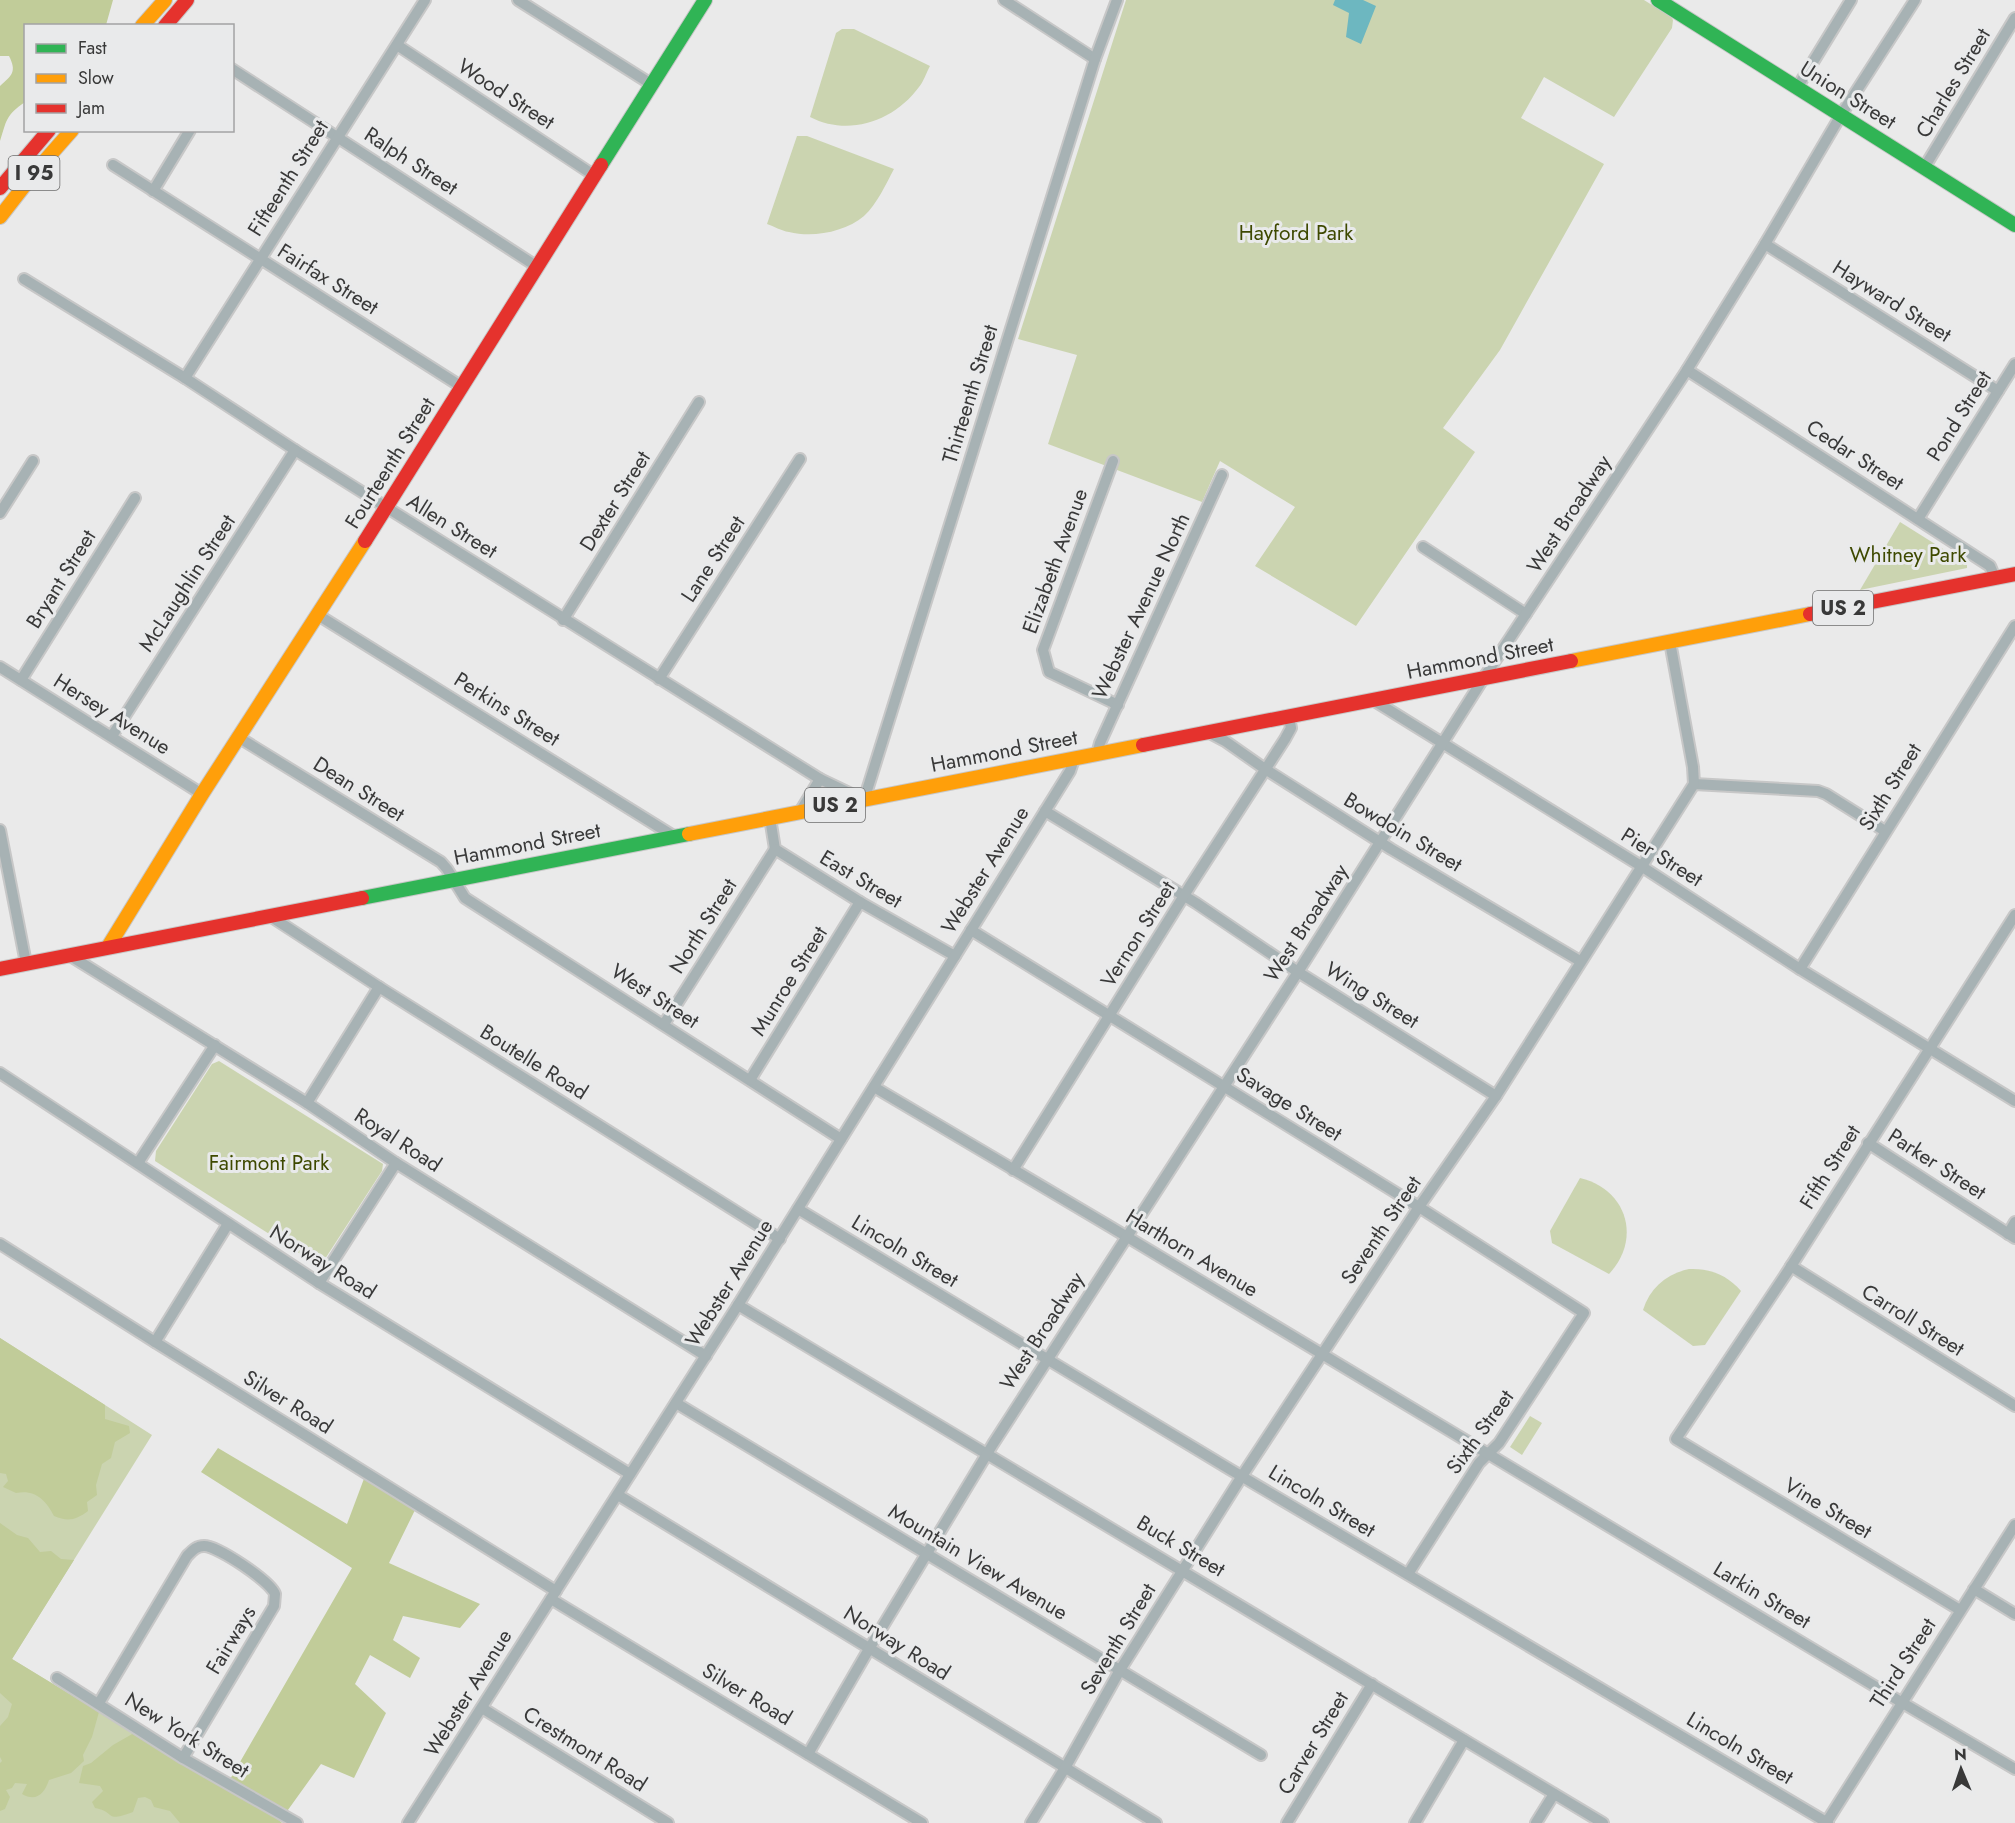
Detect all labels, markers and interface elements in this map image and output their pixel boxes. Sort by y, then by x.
street label: Charles Street [1908,22,1998,144]
legend [24,24,234,132]
text: Fast [78,35,107,61]
street label: Wood Street [452,51,560,137]
street label: Union Street [1794,54,1902,136]
text: Slow [78,65,115,91]
text: Jam [76,95,105,121]
street label: Fifteenth Street [240,114,336,242]
street label: Ralph Street [358,120,464,202]
road number: I 95 [9,156,60,190]
park label: Hayford Park [1239,218,1354,248]
street label: Fairfax Street [272,236,384,322]
street label: Hayward Street [1827,253,1957,349]
street label: Thirteenth Street [935,321,1005,467]
street label: Pond Street [1919,365,1999,467]
street label: Fourteenth Street [338,392,442,534]
street label: Cedar Street [1800,412,1910,498]
street label: Dexter Street [572,445,658,557]
street label: West Broadway [1520,448,1619,579]
street label: Elizabeth Avenue [1015,484,1095,638]
street label: Allen Street [401,486,503,566]
street label: McLaughlin Street [131,508,243,658]
street label: Webster Avenue North [1085,508,1197,704]
street label: Lane Street [674,510,752,608]
street label: Bryant Street [19,524,103,634]
park label: Whitney Park [1850,540,1967,570]
road number: US 2 [1813,591,1873,625]
street label: Hammond Street [1404,629,1556,687]
street label: Perkins Street [448,665,566,753]
street label: Hersey Avenue [48,666,176,762]
street label: Hammond Street [928,722,1080,780]
street label: Sixth Street [1851,737,1929,837]
street label: Dean Street [308,749,410,829]
street label: Bowdoin Street [1338,785,1468,879]
road number: US 2 [805,788,865,822]
street label: Webster Avenue [934,800,1036,939]
street label: Hammond Street [451,815,603,873]
street label: Pier Street [1615,820,1709,894]
street label: East Street [814,843,908,915]
street label: West Broadway [1257,857,1356,988]
street label: North Street [662,873,744,979]
street label: Vernon Street [1093,875,1183,993]
street label: Munroe Street [743,920,835,1042]
street label: Wing Street [1319,954,1425,1036]
street label: West Street [605,956,705,1036]
street label: Boutelle Road [474,1017,594,1107]
street label: Savage Street [1230,1059,1348,1149]
street label: Royal Road [348,1101,448,1179]
street label: Fifth Street [1792,1119,1868,1215]
street label: Parker Street [1882,1121,1992,1207]
park label: Fairmont Park [209,1148,330,1178]
street label: Seventh Street [1334,1170,1428,1290]
street label: Harthorn Avenue [1120,1202,1264,1305]
street label: Lincoln Street [846,1207,964,1295]
street label: Webster Avenue [678,1213,780,1352]
street label: Norway Road [264,1217,382,1307]
street label: West Broadway [993,1265,1092,1396]
street label: Carroll Street [1856,1277,1970,1363]
street label: Silver Road [238,1363,338,1441]
street label: Sixth Street [1439,1383,1521,1481]
street label: Lincoln Street [1263,1457,1381,1545]
street label: Vine Street [1778,1470,1878,1546]
street label: Mountain View Avenue [883,1497,1073,1628]
street label: Buck Street [1131,1508,1231,1584]
street label: Larkin Street [1708,1554,1816,1636]
street label: Seventh Street [1073,1578,1163,1700]
street label: Norway Road [838,1598,956,1688]
street label: Fairways [199,1600,263,1680]
street label: Third Street [1863,1612,1943,1714]
street label: Webster Avenue [417,1623,519,1762]
street label: Silver Road [696,1655,798,1733]
street label: New York Street [119,1685,255,1785]
street label: Carver Street [1270,1686,1356,1800]
street label: Crestmont Road [517,1699,653,1799]
street label: Lincoln Street [1681,1704,1799,1792]
north arrow [1931,1739,1991,1799]
text: N [1954,1743,1967,1766]

